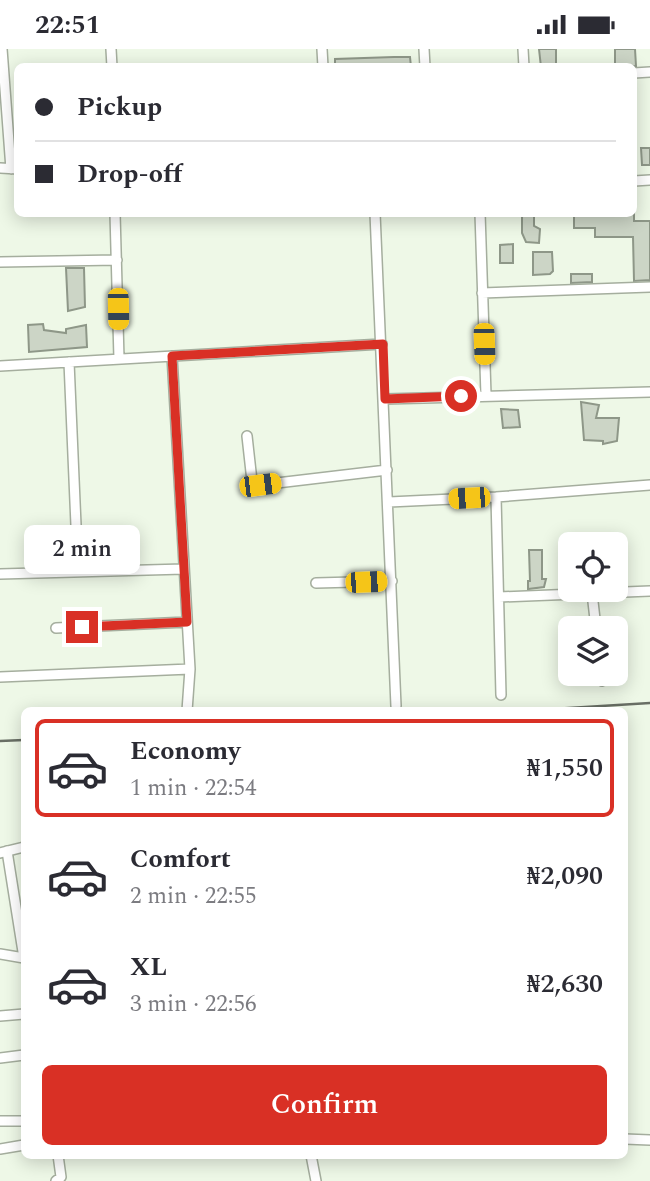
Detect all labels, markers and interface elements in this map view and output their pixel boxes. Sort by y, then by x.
text: 22:51 [35,5,100,45]
text: Pickup [77,87,162,127]
text: Drop-off [77,154,182,194]
car [108,288,129,330]
car [473,323,496,365]
route start [445,380,477,412]
car [238,472,283,498]
car [448,486,491,510]
callout: 2 min [24,525,140,575]
text: 2 min [52,532,112,567]
map controls [558,532,628,686]
button: locate [558,532,628,602]
car [345,571,388,593]
route end [66,611,98,643]
button: layers [558,616,628,686]
text: Economy [130,731,240,771]
icon: car [46,737,109,800]
text: ₦1,550 [527,748,603,788]
text: 1 min · 22:54 [130,771,257,806]
text: Comfort [130,839,231,879]
icon: car [46,845,109,908]
text: ₦2,090 [527,856,603,896]
text: 2 min · 22:55 [130,879,257,914]
text: XL [130,947,167,987]
icon: car [46,953,109,1016]
text: ₦2,630 [527,964,603,1004]
text: 3 min · 22:56 [130,987,257,1022]
button: Confirm [42,1065,607,1145]

